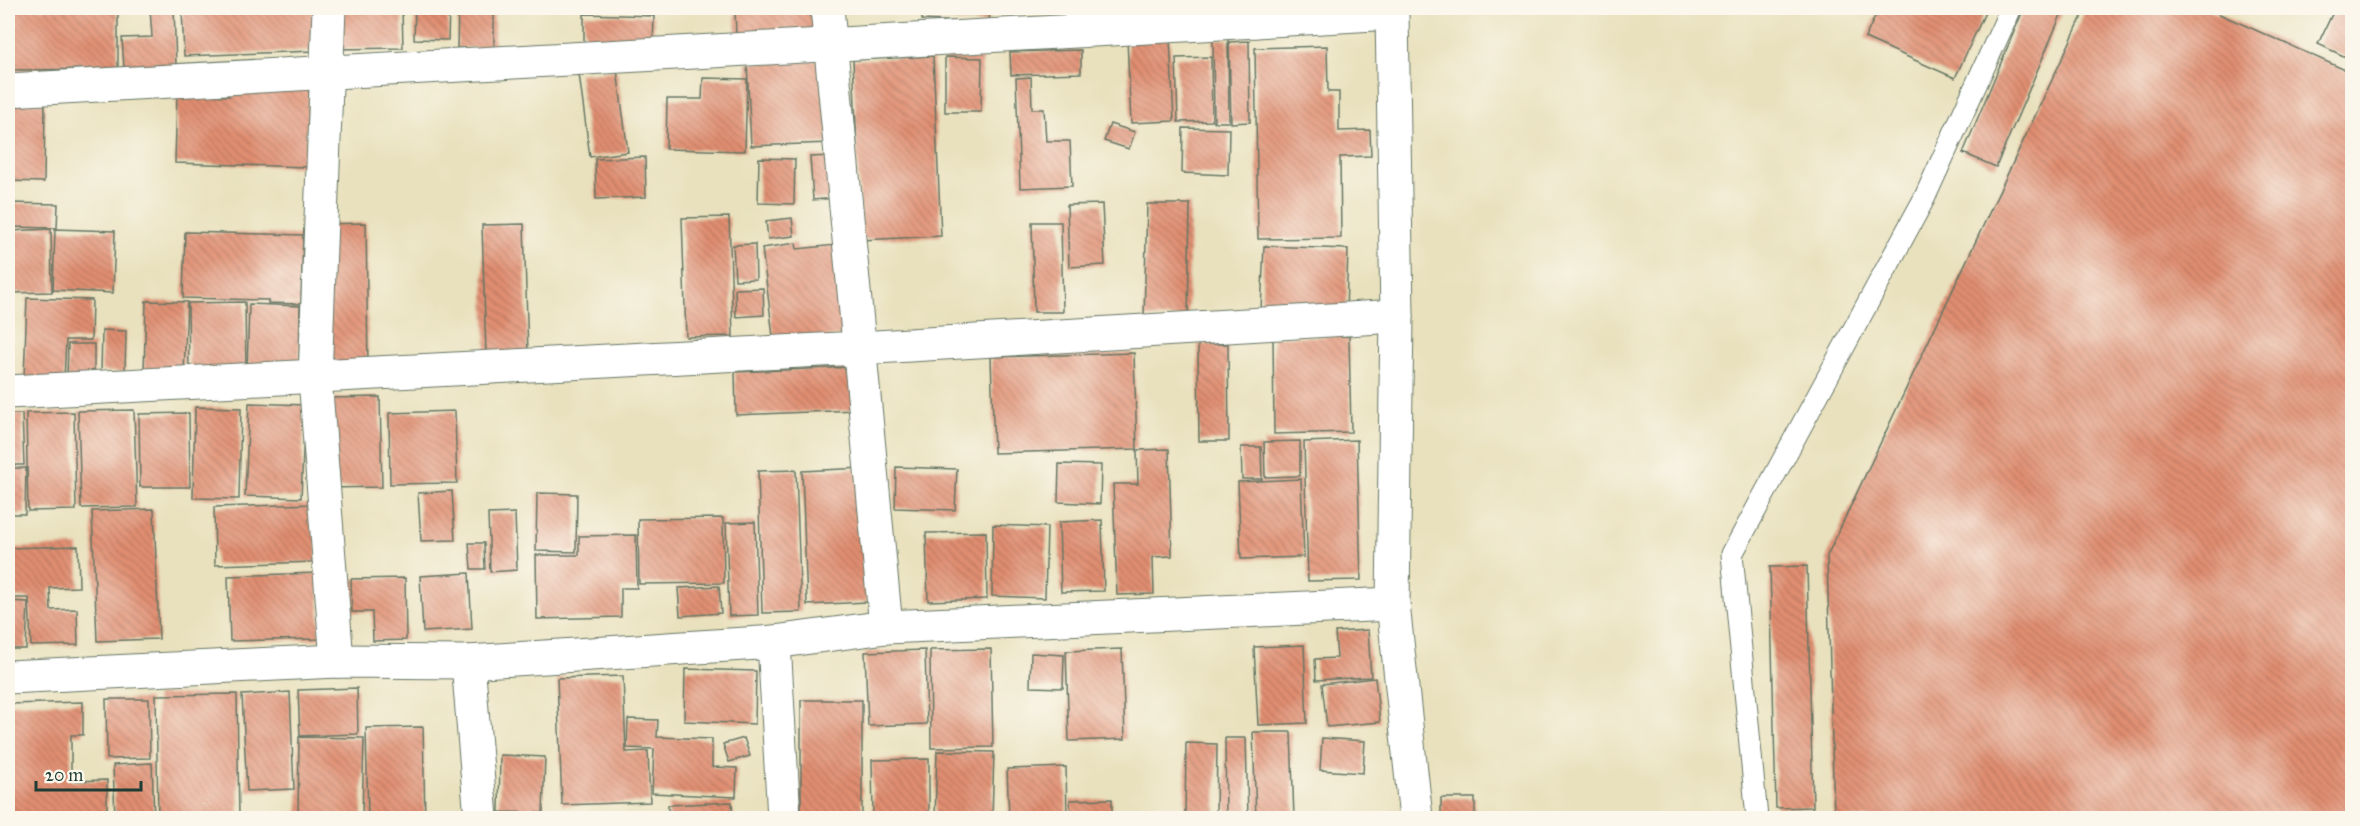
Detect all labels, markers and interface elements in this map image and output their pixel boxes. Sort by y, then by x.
scale bar [36,754,141,792]
text: 20 m [45,764,83,786]

